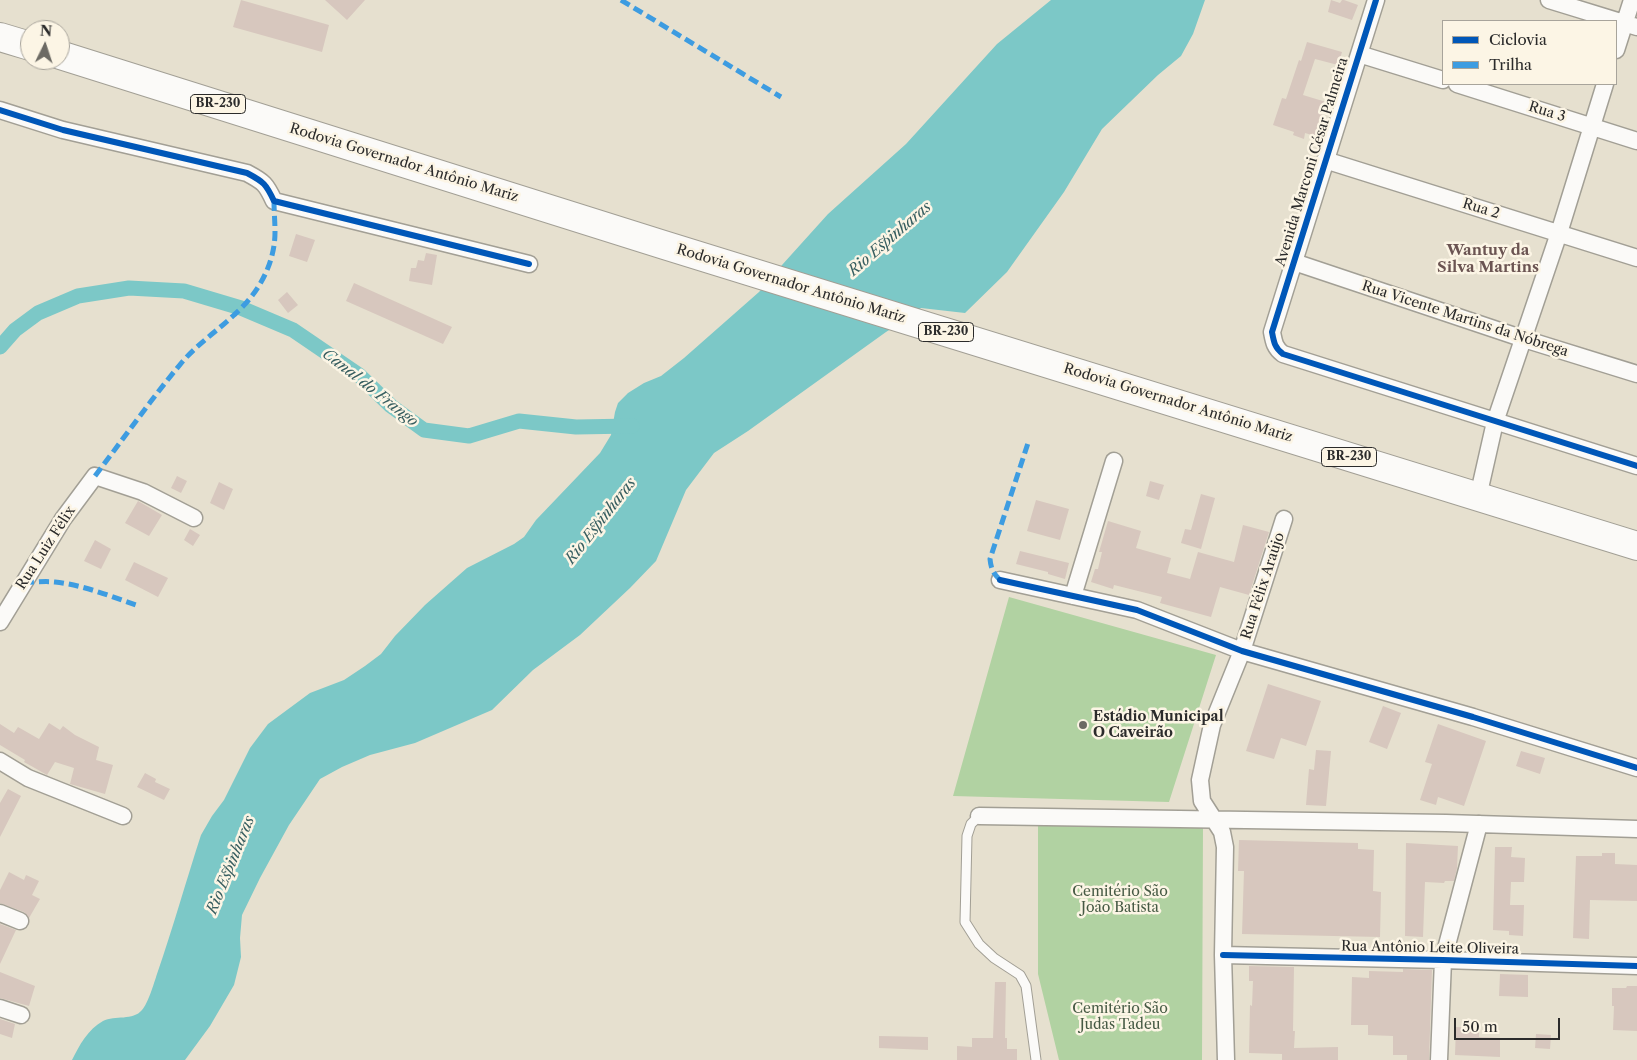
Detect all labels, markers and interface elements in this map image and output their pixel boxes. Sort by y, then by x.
north arrow [20,20,70,70]
legend [1442,20,1617,85]
text: N [39,22,53,40]
text: Ciclovia [1489,30,1547,49]
street label: Avenida Marconi César Palmeira [1272,55,1352,269]
text: Trilha [1489,55,1532,74]
road number: BR-230 [190,95,246,114]
street label: Rua 3 [1527,98,1567,126]
street label: Rodovia Governador Antônio Mariz [288,120,520,206]
street label: Rua 2 [1460,195,1502,223]
water label: Rio Espinharas [845,198,935,280]
street label: Rodovia Governador Antônio Mariz [675,241,907,327]
district label: Wantuy da Silva Martins [1437,242,1539,277]
street label: Rua Vicente Martins da Nóbrega [1360,278,1570,360]
road number: BR-230 [918,322,974,342]
water label: Canal do Frango [319,345,421,431]
street label: Rodovia Governador Antônio Mariz [1062,360,1294,446]
road number: BR-230 [1322,448,1376,467]
water label: Rio Espinharas [562,474,640,568]
street label: Rua Luiz Félix [13,503,79,593]
street label: Rua Félix Araújo [1238,531,1288,641]
place label: Estádio Municipal O Caveirão [1093,709,1224,742]
marker: Estádio Municipal O Caveirão [1077,719,1089,731]
water label: Rio Espinharas [203,813,259,917]
park label: Cemitério São João Batista [1072,884,1168,916]
street label: Rua Antônio Leite Oliveira [1341,938,1519,958]
park label: Cemitério São Judas Tadeu [1072,1001,1168,1034]
scale bar [1457,1008,1563,1040]
text: 50 m [1462,1017,1498,1036]

